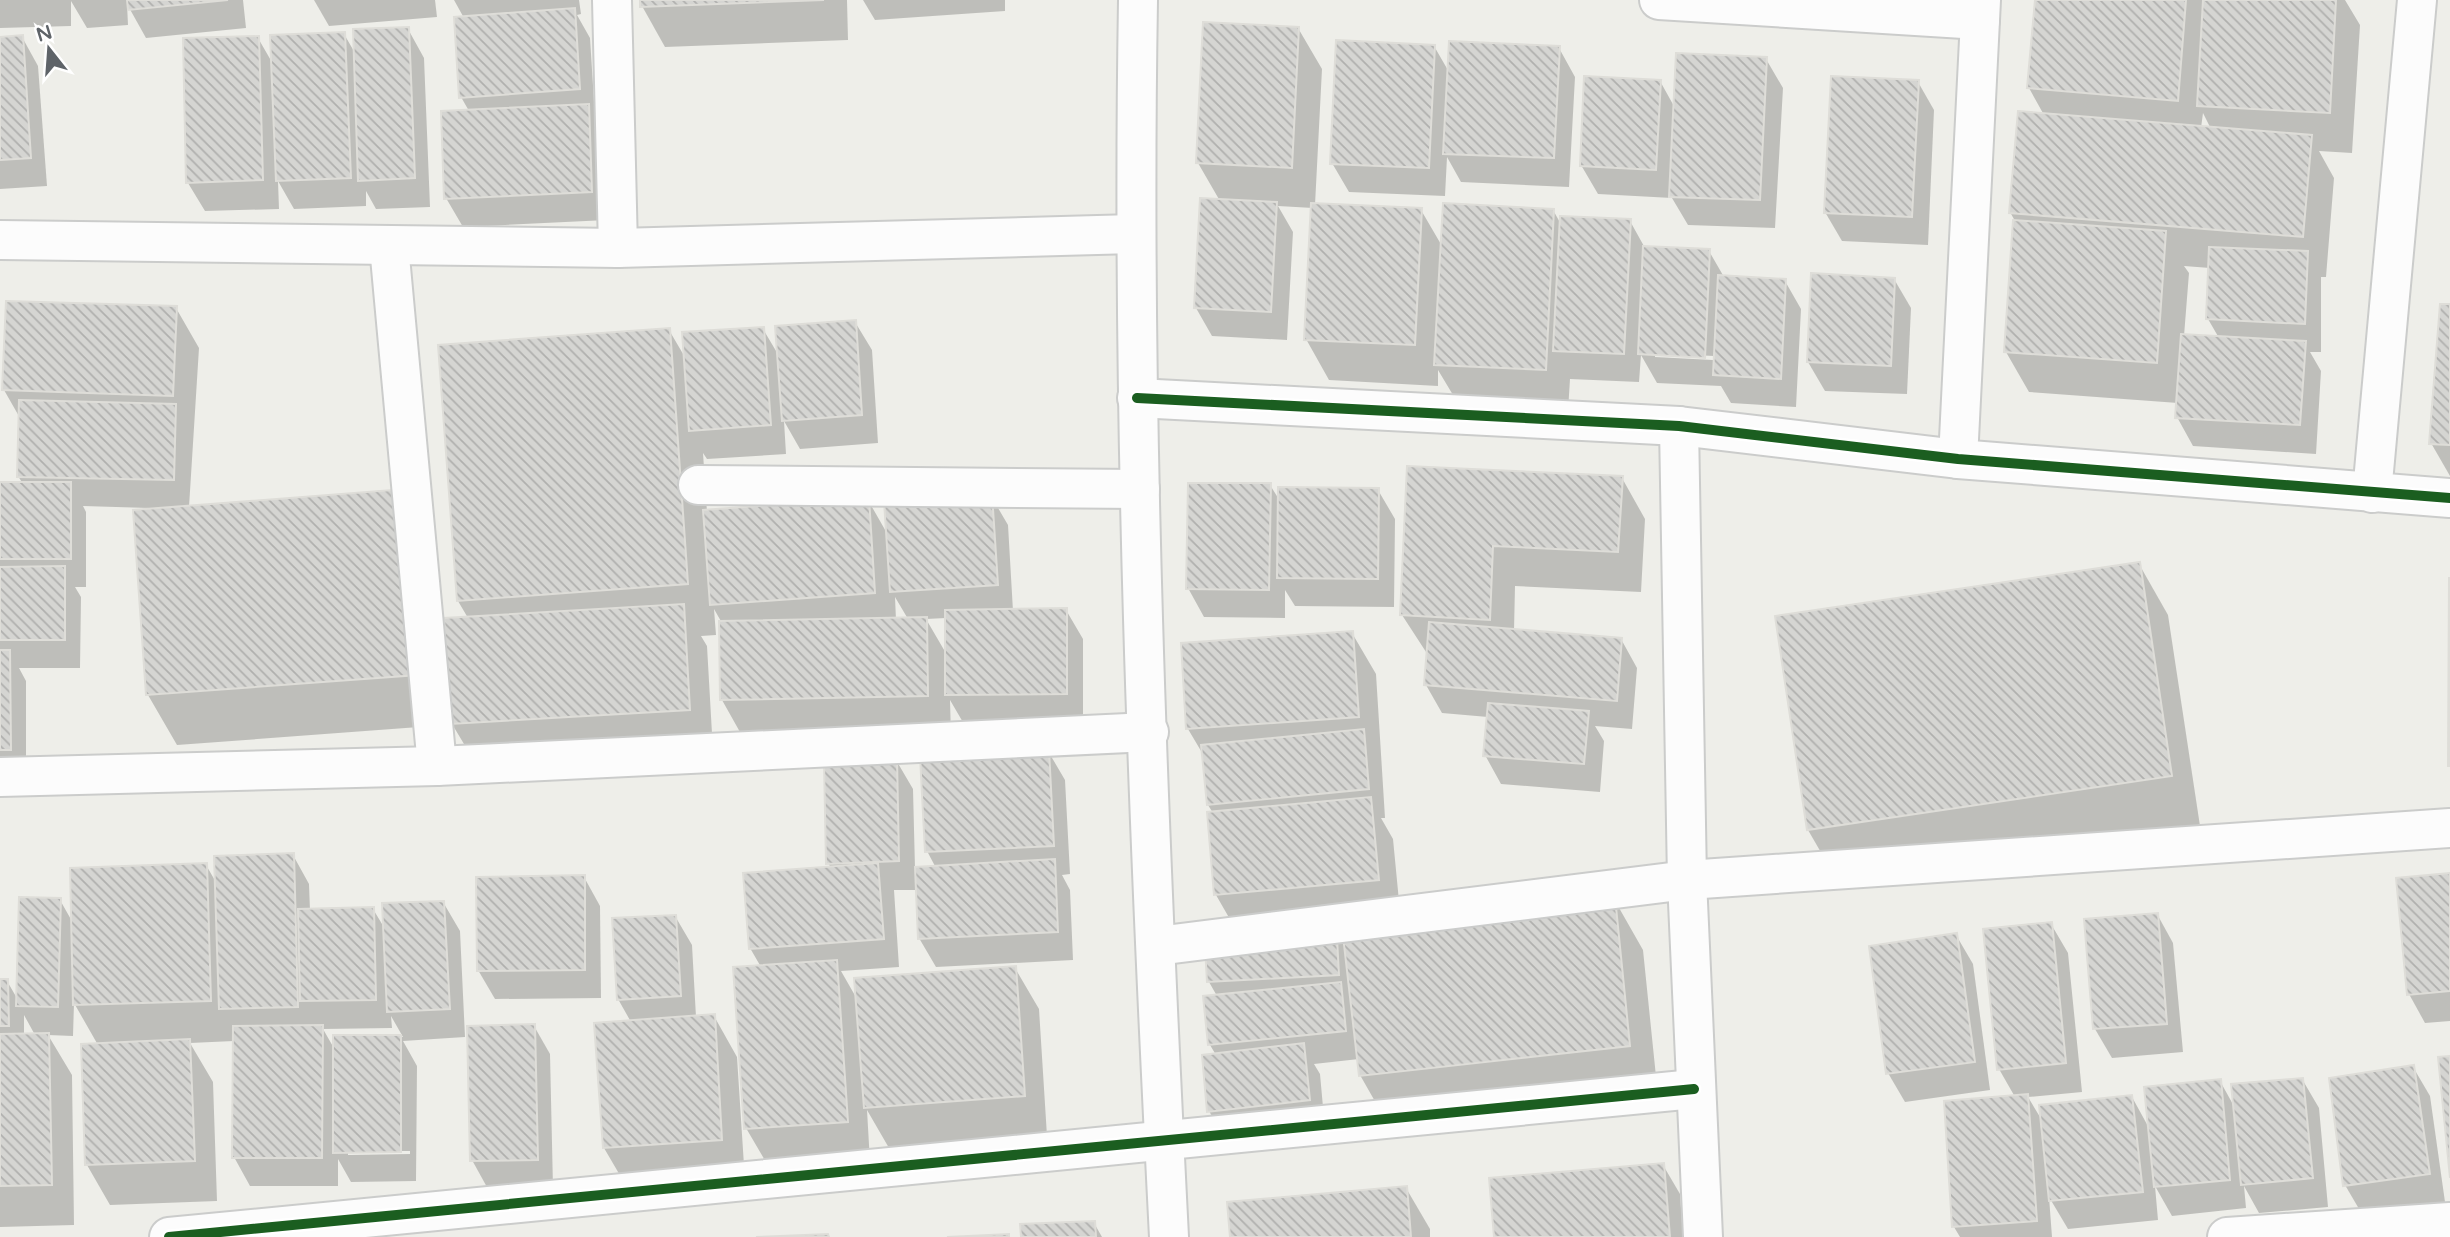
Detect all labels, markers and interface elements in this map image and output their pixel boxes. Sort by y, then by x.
north arrow [14,14,84,84]
text: N [34,21,55,46]

